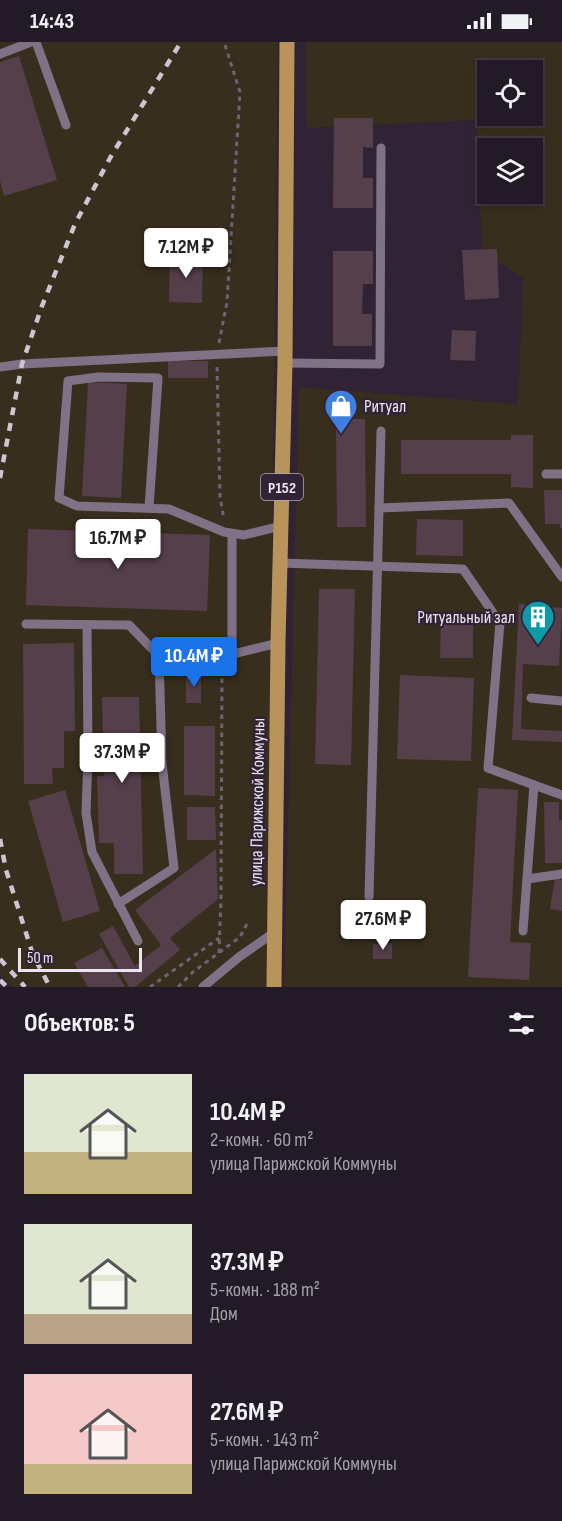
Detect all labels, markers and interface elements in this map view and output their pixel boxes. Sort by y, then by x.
text: 14:43 [30,8,74,35]
map controls [477,60,543,204]
button: locate [477,60,543,126]
button: layers [477,138,543,204]
pin: 7.12M ₽ [131,228,241,279]
text: 7.12M ₽ [158,235,214,259]
shop icon: Ритуал [323,388,359,435]
place label: Ритуал [364,396,406,417]
road number: Р152 [261,474,303,500]
pin: 16.7M ₽ [63,519,173,570]
text: 16.7M ₽ [90,526,146,550]
building icon: Ритуальный зал [520,599,556,646]
place label: Ритуальный зал [417,607,515,628]
pin: 10.4M ₽ [139,637,249,688]
text: 10.4M ₽ [165,644,223,668]
street label: улица Парижской Коммуны [246,718,269,886]
pin: 37.3M ₽ [67,733,177,784]
text: 37.3M ₽ [94,740,150,764]
pin: 27.6M ₽ [328,900,438,951]
text: 27.6M ₽ [355,907,411,931]
scale bar [18,945,142,972]
text: 50 m [27,949,53,968]
icon: filters [505,1007,538,1040]
text: Объектов: 5 [24,1008,135,1039]
text: 10.4M ₽ [210,1097,286,1128]
icon: home [72,1098,144,1170]
text: 2-комн. · 60 m² [210,1128,313,1152]
text: улица Парижской Коммуны [210,1152,397,1176]
text: 37.3M ₽ [210,1247,284,1278]
icon: home [72,1248,144,1320]
text: 5-комн. · 188 m² [210,1278,320,1302]
text: Дом [210,1302,238,1326]
text: 27.6M ₽ [210,1397,284,1428]
icon: home [72,1398,144,1470]
text: 5-комн. · 143 m² [210,1428,319,1452]
text: улица Парижской Коммуны [210,1452,397,1476]

